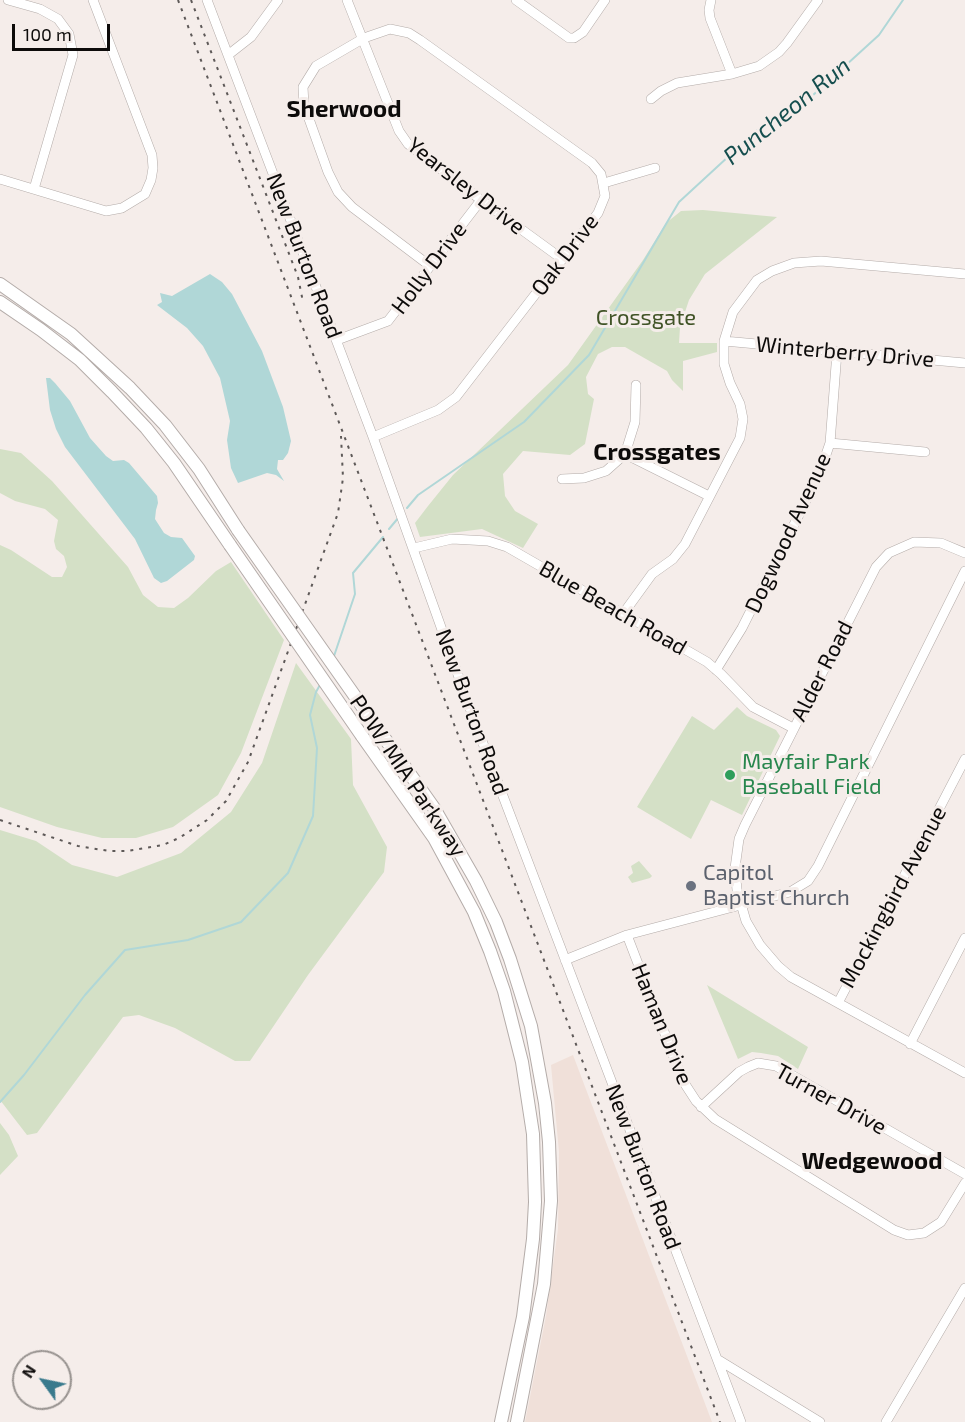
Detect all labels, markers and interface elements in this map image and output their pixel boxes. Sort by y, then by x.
scale bar [15,12,112,50]
text: 100 m [23,23,72,45]
water label: Puncheon Run [718,51,856,171]
district label: Sherwood [286,95,402,123]
street label: Yearsley Drive [402,132,530,240]
street label: New Burton Road [260,170,348,342]
street label: Oak Drive [526,209,604,301]
street label: Holly Drive [386,217,472,319]
park label: Crossgate [596,305,696,331]
street label: Winterberry Drive [755,331,935,373]
district label: Crossgates [593,438,721,466]
street label: Dogwood Avenue [739,449,837,617]
street label: Blue Beach Road [534,555,692,661]
street label: Alder Road [785,616,859,726]
street label: New Burton Road [430,625,514,799]
street label: POW/MIA Parkway [344,690,472,862]
place label: Mayfair Park Baseball Field [742,749,882,800]
marker: Mayfair Park Baseball Field [723,768,737,782]
street label: Mockingbird Avenue [834,802,952,992]
place label: Capitol Baptist Church [703,860,850,912]
marker: Capitol Baptist Church [684,879,698,893]
street label: Haman Drive [626,960,698,1088]
street label: Turner Drive [771,1058,891,1140]
street label: New Burton Road [599,1081,687,1253]
district label: Wedgewood [801,1147,943,1175]
north arrow [12,1350,72,1410]
text: N [17,1361,39,1381]

